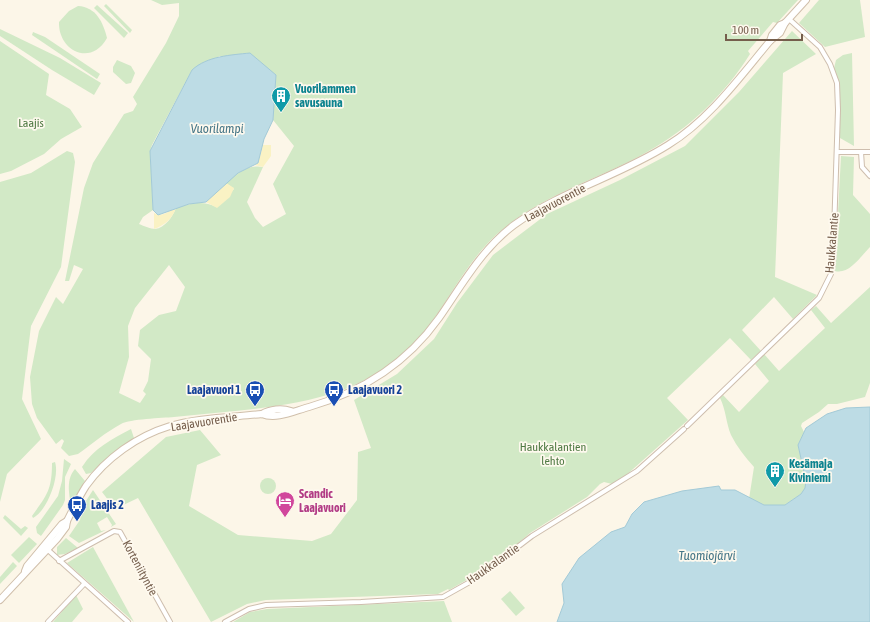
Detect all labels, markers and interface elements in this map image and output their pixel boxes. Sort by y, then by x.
scale bar [726,16,802,42]
text: 100 m [732,23,759,37]
place label: Vuorilammen savusauna [294,82,356,110]
building icon: Vuorilammen savusauna [270,85,292,113]
park label: Laajis [18,116,44,130]
water label: Vuorilampi [190,121,244,136]
street label: Laajavuorentie [522,181,588,225]
street label: Haukkalantie [822,212,842,274]
bus stop icon: Laajavuori 1 [244,379,266,407]
bus stop icon: Laajavuori 2 [323,379,345,407]
place label: Laajavuori 1 [187,383,241,397]
place label: Laajavuori 2 [348,383,402,397]
street label: Laajavuorentie [170,410,238,434]
park label: Haukkalantien lehto [520,440,586,468]
place label: Kesämaja Kiviniemi [789,457,833,485]
building icon: Kesämaja Kiviniemi [764,460,786,488]
place label: Scandic Laajavuori [299,487,346,515]
hotel icon: Scandic Laajavuori [274,490,296,518]
bus stop icon: Laajis 2 [66,494,88,522]
place label: Laajis 2 [91,498,124,512]
street label: Korteniityntie [120,538,160,598]
street label: Haukkalantie [464,541,522,587]
water label: Tuomiojärvi [678,548,736,563]

